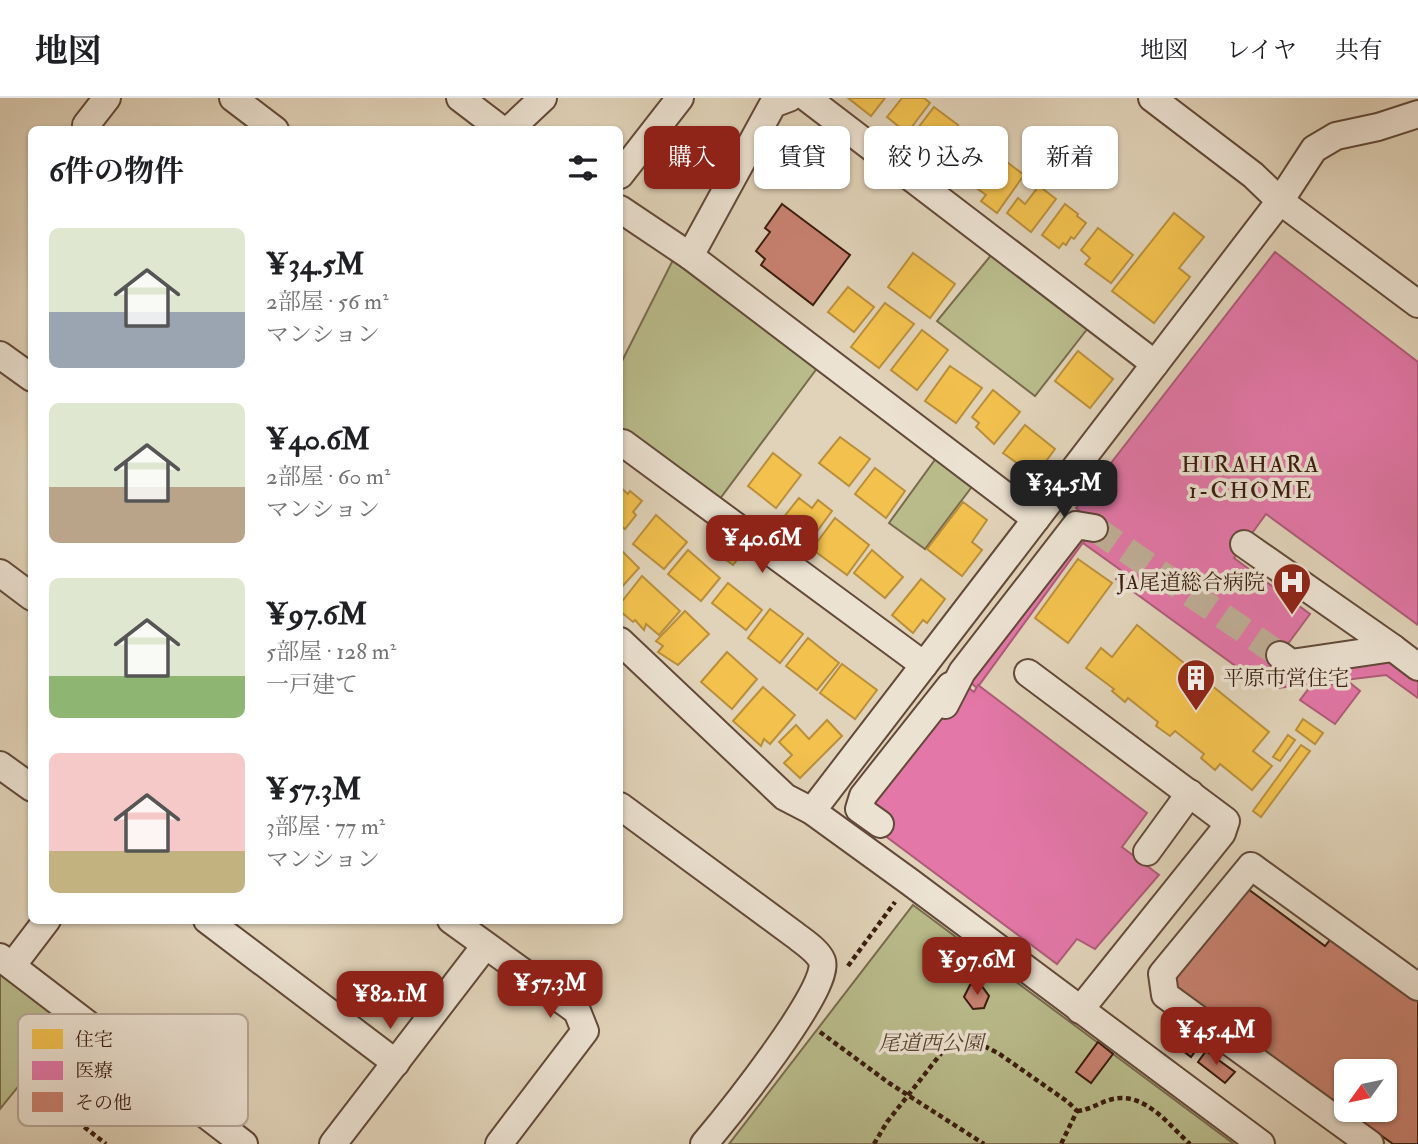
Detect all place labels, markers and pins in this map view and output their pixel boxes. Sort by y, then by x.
pin: ¥34.5M [1007,460,1121,520]
pin: ¥40.6M [705,516,819,575]
hospital icon: JA尾道総合病院 [1271,561,1313,616]
place label: JA尾道総合病院 [1116,569,1265,596]
building icon: 平原市営住宅 [1175,657,1217,712]
place label: 平原市営住宅 [1223,665,1349,692]
pin: ¥97.6M [920,937,1034,997]
pin: ¥57.3M [493,960,607,1020]
pin: ¥82.1M [333,972,447,1031]
pin: ¥45.4M [1159,1007,1273,1067]

